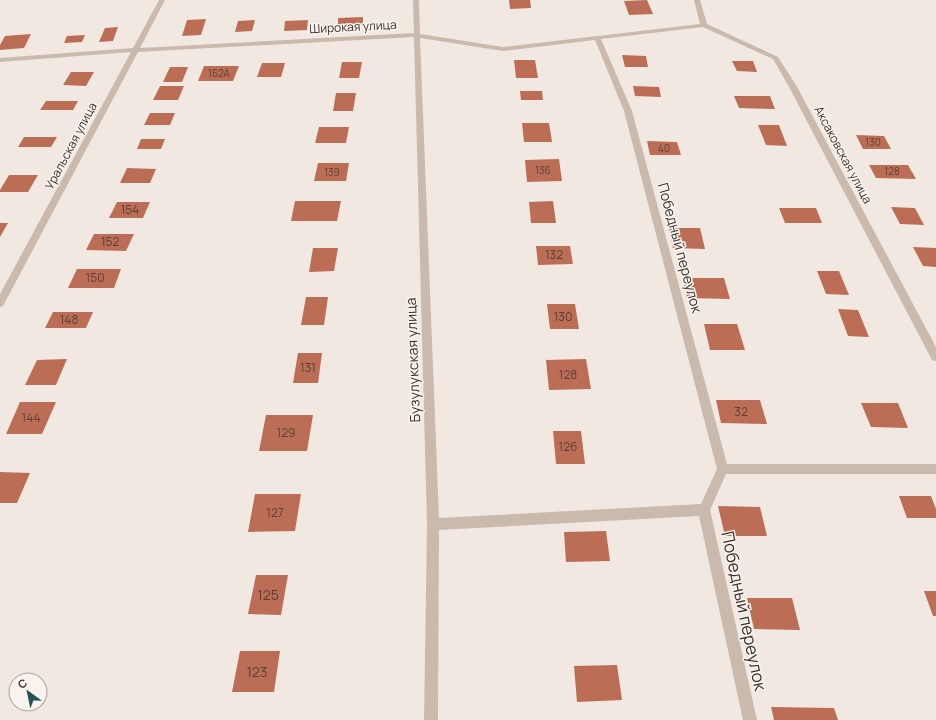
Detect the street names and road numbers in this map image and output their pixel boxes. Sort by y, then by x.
street label: Широкая улица [309,16,397,37]
street label: Уральская улица [40,99,101,192]
street label: Аксаковская улица [811,103,876,207]
street label: Победный переулок [654,181,707,316]
street label: Бузулукская улица [401,297,424,423]
street label: Победный переулок [716,529,773,693]

